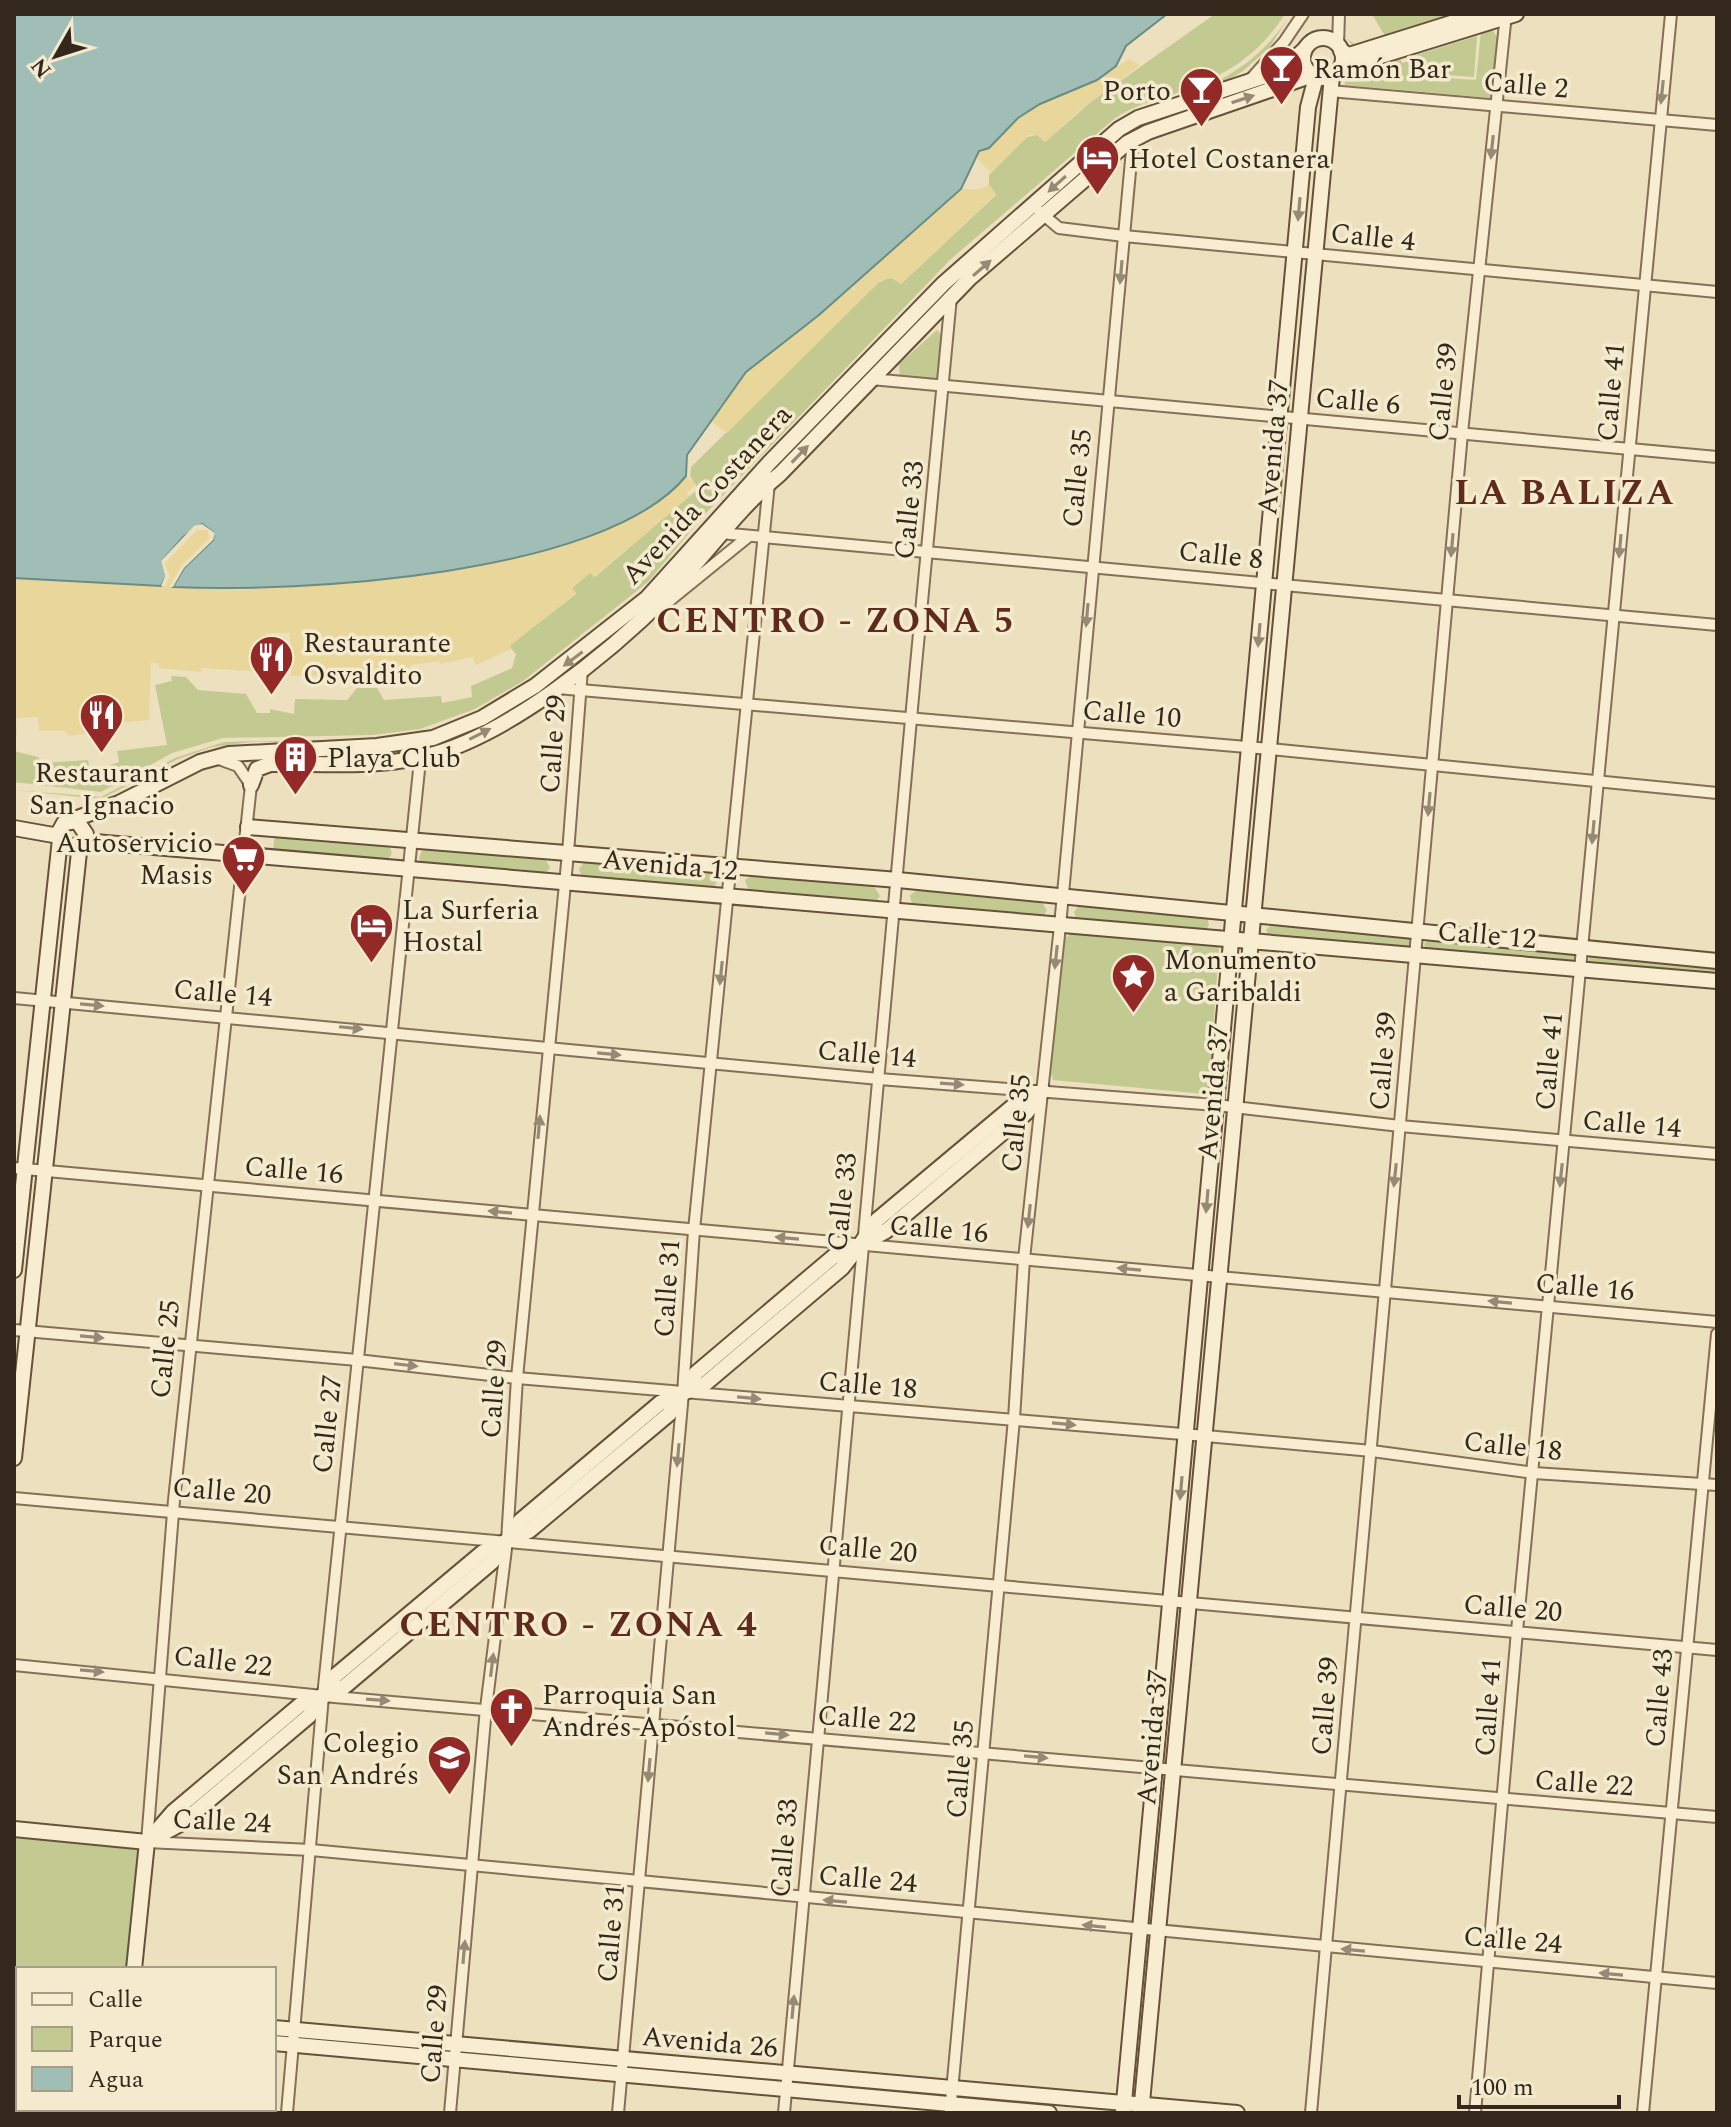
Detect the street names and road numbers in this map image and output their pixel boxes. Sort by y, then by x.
street label: Calle 2 [1482,60,1570,111]
street label: Calle 4 [1328,212,1417,263]
street label: Calle 39 [1417,341,1470,444]
street label: Calle 41 [1586,341,1637,443]
street label: Calle 6 [1314,376,1402,427]
street label: Avenida 37 [1246,377,1301,517]
street label: Avenida Costanera [612,395,803,595]
street label: Calle 35 [1051,427,1104,530]
street label: Calle 33 [883,459,936,562]
street label: Calle 8 [1176,530,1265,581]
street label: Calle 10 [1081,689,1183,740]
street label: Calle 29 [529,693,578,795]
street label: Avenida 12 [600,838,740,893]
street label: Calle 12 [1436,910,1538,961]
street label: Calle 14 [172,968,274,1019]
street label: Calle 39 [1358,1010,1409,1112]
street label: Calle 41 [1524,1010,1575,1112]
street label: Avenida 37 [1186,1022,1241,1162]
street label: Calle 14 [816,1029,918,1080]
street label: Calle 35 [990,1072,1043,1175]
street label: Calle 14 [1581,1099,1683,1150]
street label: Calle 16 [243,1145,345,1196]
street label: Calle 33 [816,1151,869,1254]
street label: Calle 16 [888,1204,990,1255]
street label: Calle 31 [643,1237,692,1339]
street label: Calle 16 [1534,1262,1636,1313]
street label: Calle 25 [139,1298,192,1401]
street label: Calle 29 [470,1338,519,1440]
street label: Calle 18 [817,1360,919,1411]
street label: Calle 27 [301,1373,354,1476]
street label: Calle 18 [1461,1420,1564,1473]
street label: Calle 20 [171,1466,273,1517]
street label: Calle 20 [817,1524,919,1575]
street label: Calle 20 [1462,1583,1564,1634]
street label: Calle 22 [171,1634,275,1689]
street label: Calle 43 [1634,1647,1685,1749]
street label: Calle 39 [1300,1655,1351,1757]
street label: Calle 41 [1464,1656,1513,1758]
street label: Avenida 37 [1125,1667,1180,1807]
street label: Calle 22 [816,1694,918,1745]
street label: Calle 35 [935,1718,986,1820]
street label: Calle 22 [1533,1759,1635,1808]
street label: Calle 24 [171,1797,272,1846]
street label: Calle 33 [759,1797,810,1899]
street label: Calle 24 [817,1854,919,1905]
street label: Calle 31 [586,1882,637,1984]
street label: Calle 24 [1462,1915,1564,1966]
street label: Calle 29 [409,1983,460,2085]
street label: Avenida 26 [640,2015,780,2070]

